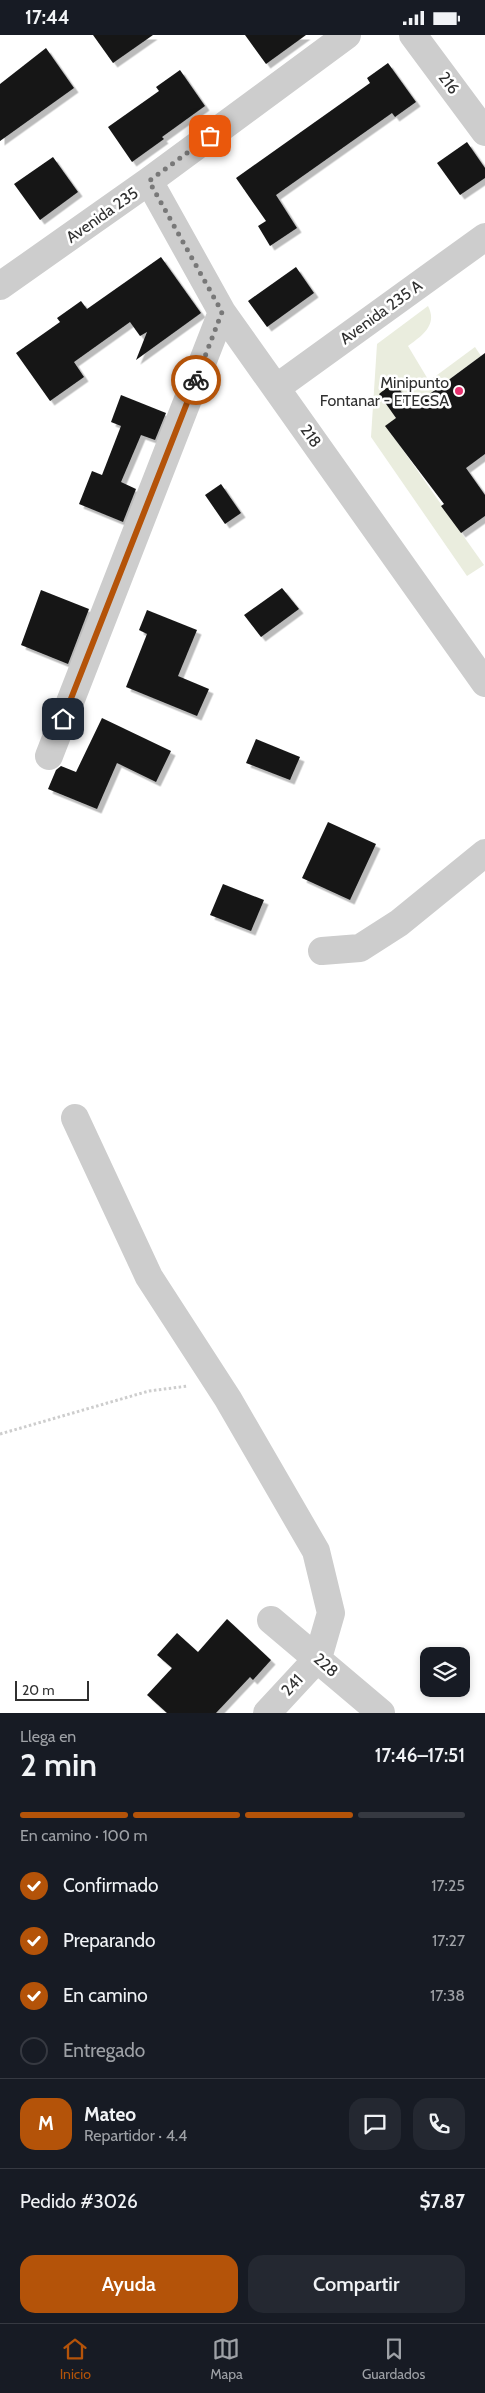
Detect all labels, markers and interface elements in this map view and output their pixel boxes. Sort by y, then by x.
text: 17:44 [25,6,70,29]
street label: 216 [435,68,463,98]
pin [189,115,231,157]
icon: bag [196,122,224,150]
street label: Avenida 235 [62,183,142,247]
street label: Avenida 235 A [336,276,426,348]
courier [171,355,221,405]
icon: bike [182,366,210,394]
place label: Minipunto Fontanar - ETECSA [320,373,449,410]
marker: Minipunto Fontanar - ETECSA [453,385,465,397]
street label: 218 [297,421,325,451]
pin [42,698,84,740]
icon: home [49,705,77,733]
map controls [420,1647,470,1697]
button: layers [420,1647,470,1697]
street label: 228 [310,1649,342,1681]
street label: 241 [277,1670,307,1700]
scale bar [15,1678,89,1701]
text: 20 m [22,1681,55,1699]
text: Llega en [20,1727,76,1746]
text: 17:46–17:51 [375,1744,465,1767]
text: 2 min [20,1745,97,1784]
text: En camino · 100 m [20,1826,148,1845]
icon: check [20,1872,48,1900]
text: Confirmado [63,1874,159,1897]
text: 17:25 [431,1876,465,1895]
icon: check [20,1927,48,1955]
text: Preparando [63,1929,156,1952]
text: 17:27 [432,1931,465,1950]
icon: check [20,1982,48,2010]
text: En camino [63,1984,148,2007]
text: 17:38 [430,1986,465,2005]
text: Entregado [63,2039,145,2062]
button: chat [349,2098,401,2150]
button: phone [413,2098,465,2150]
text: Mateo [84,2103,136,2126]
text: M [38,2112,54,2135]
text: Repartidor · 4.4 [84,2126,187,2145]
text: Pedido #3026 [20,2190,138,2213]
text: $7.87 [420,2190,465,2213]
button: Ayuda [20,2255,238,2313]
button: Compartir [248,2255,465,2313]
tab: Inicio [60,2335,91,2383]
tab: Mapa [210,2335,243,2383]
tab: Guardados [362,2335,425,2383]

